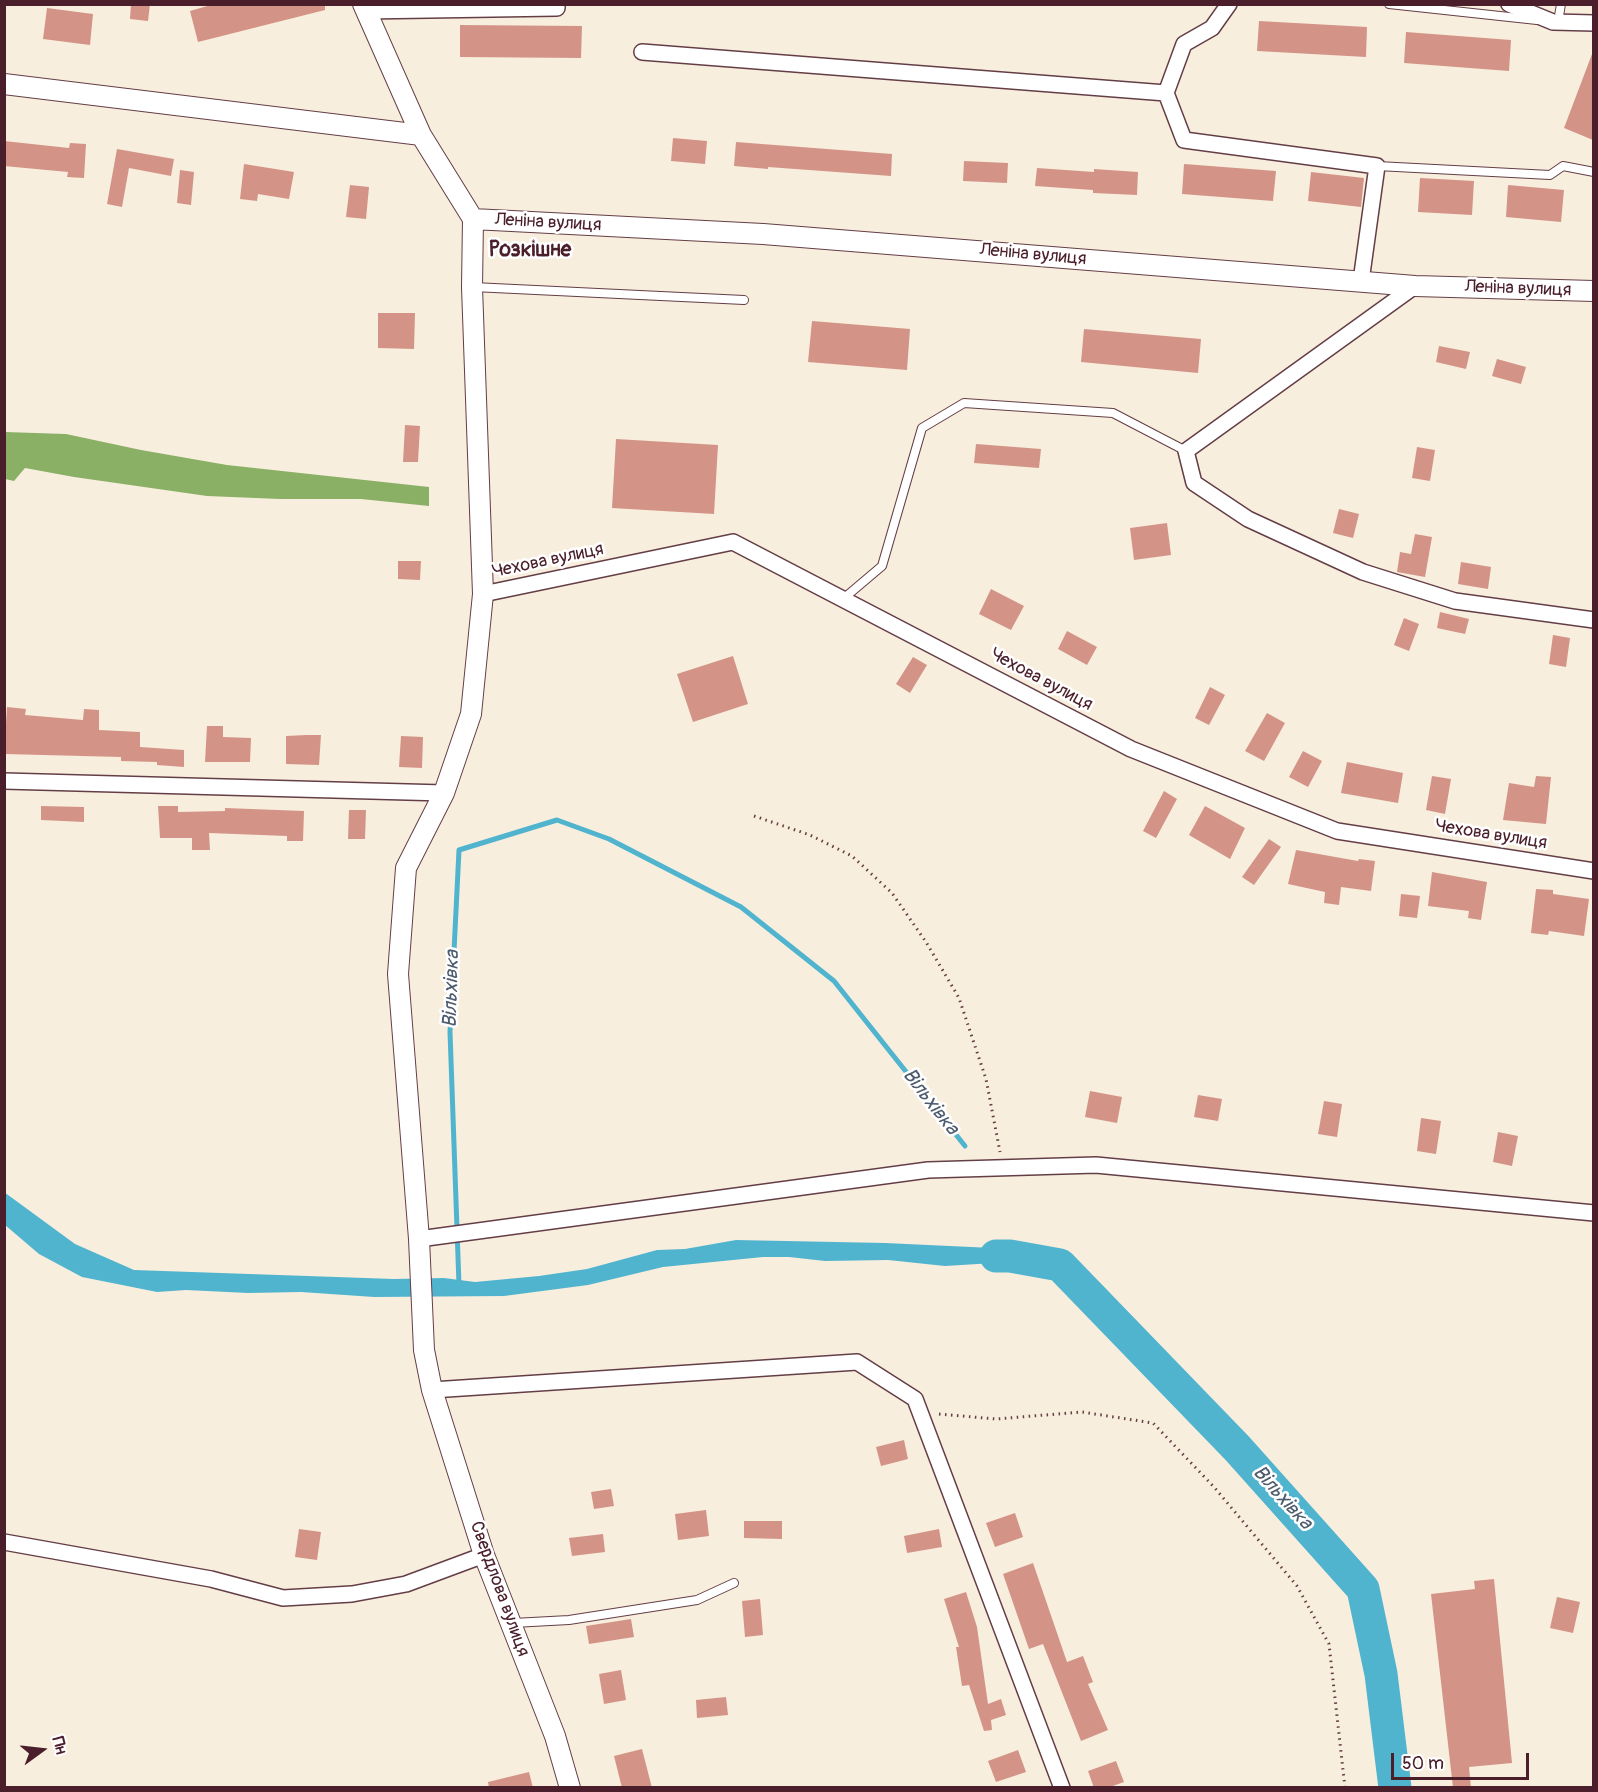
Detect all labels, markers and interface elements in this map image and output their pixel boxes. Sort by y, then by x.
street label: Леніна вулиця [494,209,602,237]
district label: Розкішне [489,238,571,264]
street label: Леніна вулиця [979,240,1087,270]
street label: Леніна вулиця [1464,276,1572,302]
street label: Чехова вулиця [490,539,606,583]
street label: Чехова вулиця [986,644,1096,716]
street label: Чехова вулиця [1433,815,1549,855]
water label: Вільхівка [439,950,465,1028]
water label: Вільхівка [897,1064,963,1140]
water label: Вільхівка [1247,1461,1317,1535]
street label: Свердлова вулиця [465,1519,533,1659]
north arrow [12,1720,72,1780]
text: Пн [47,1734,71,1756]
scale bar [1394,1741,1532,1779]
text: 50 m [1402,1752,1444,1775]

